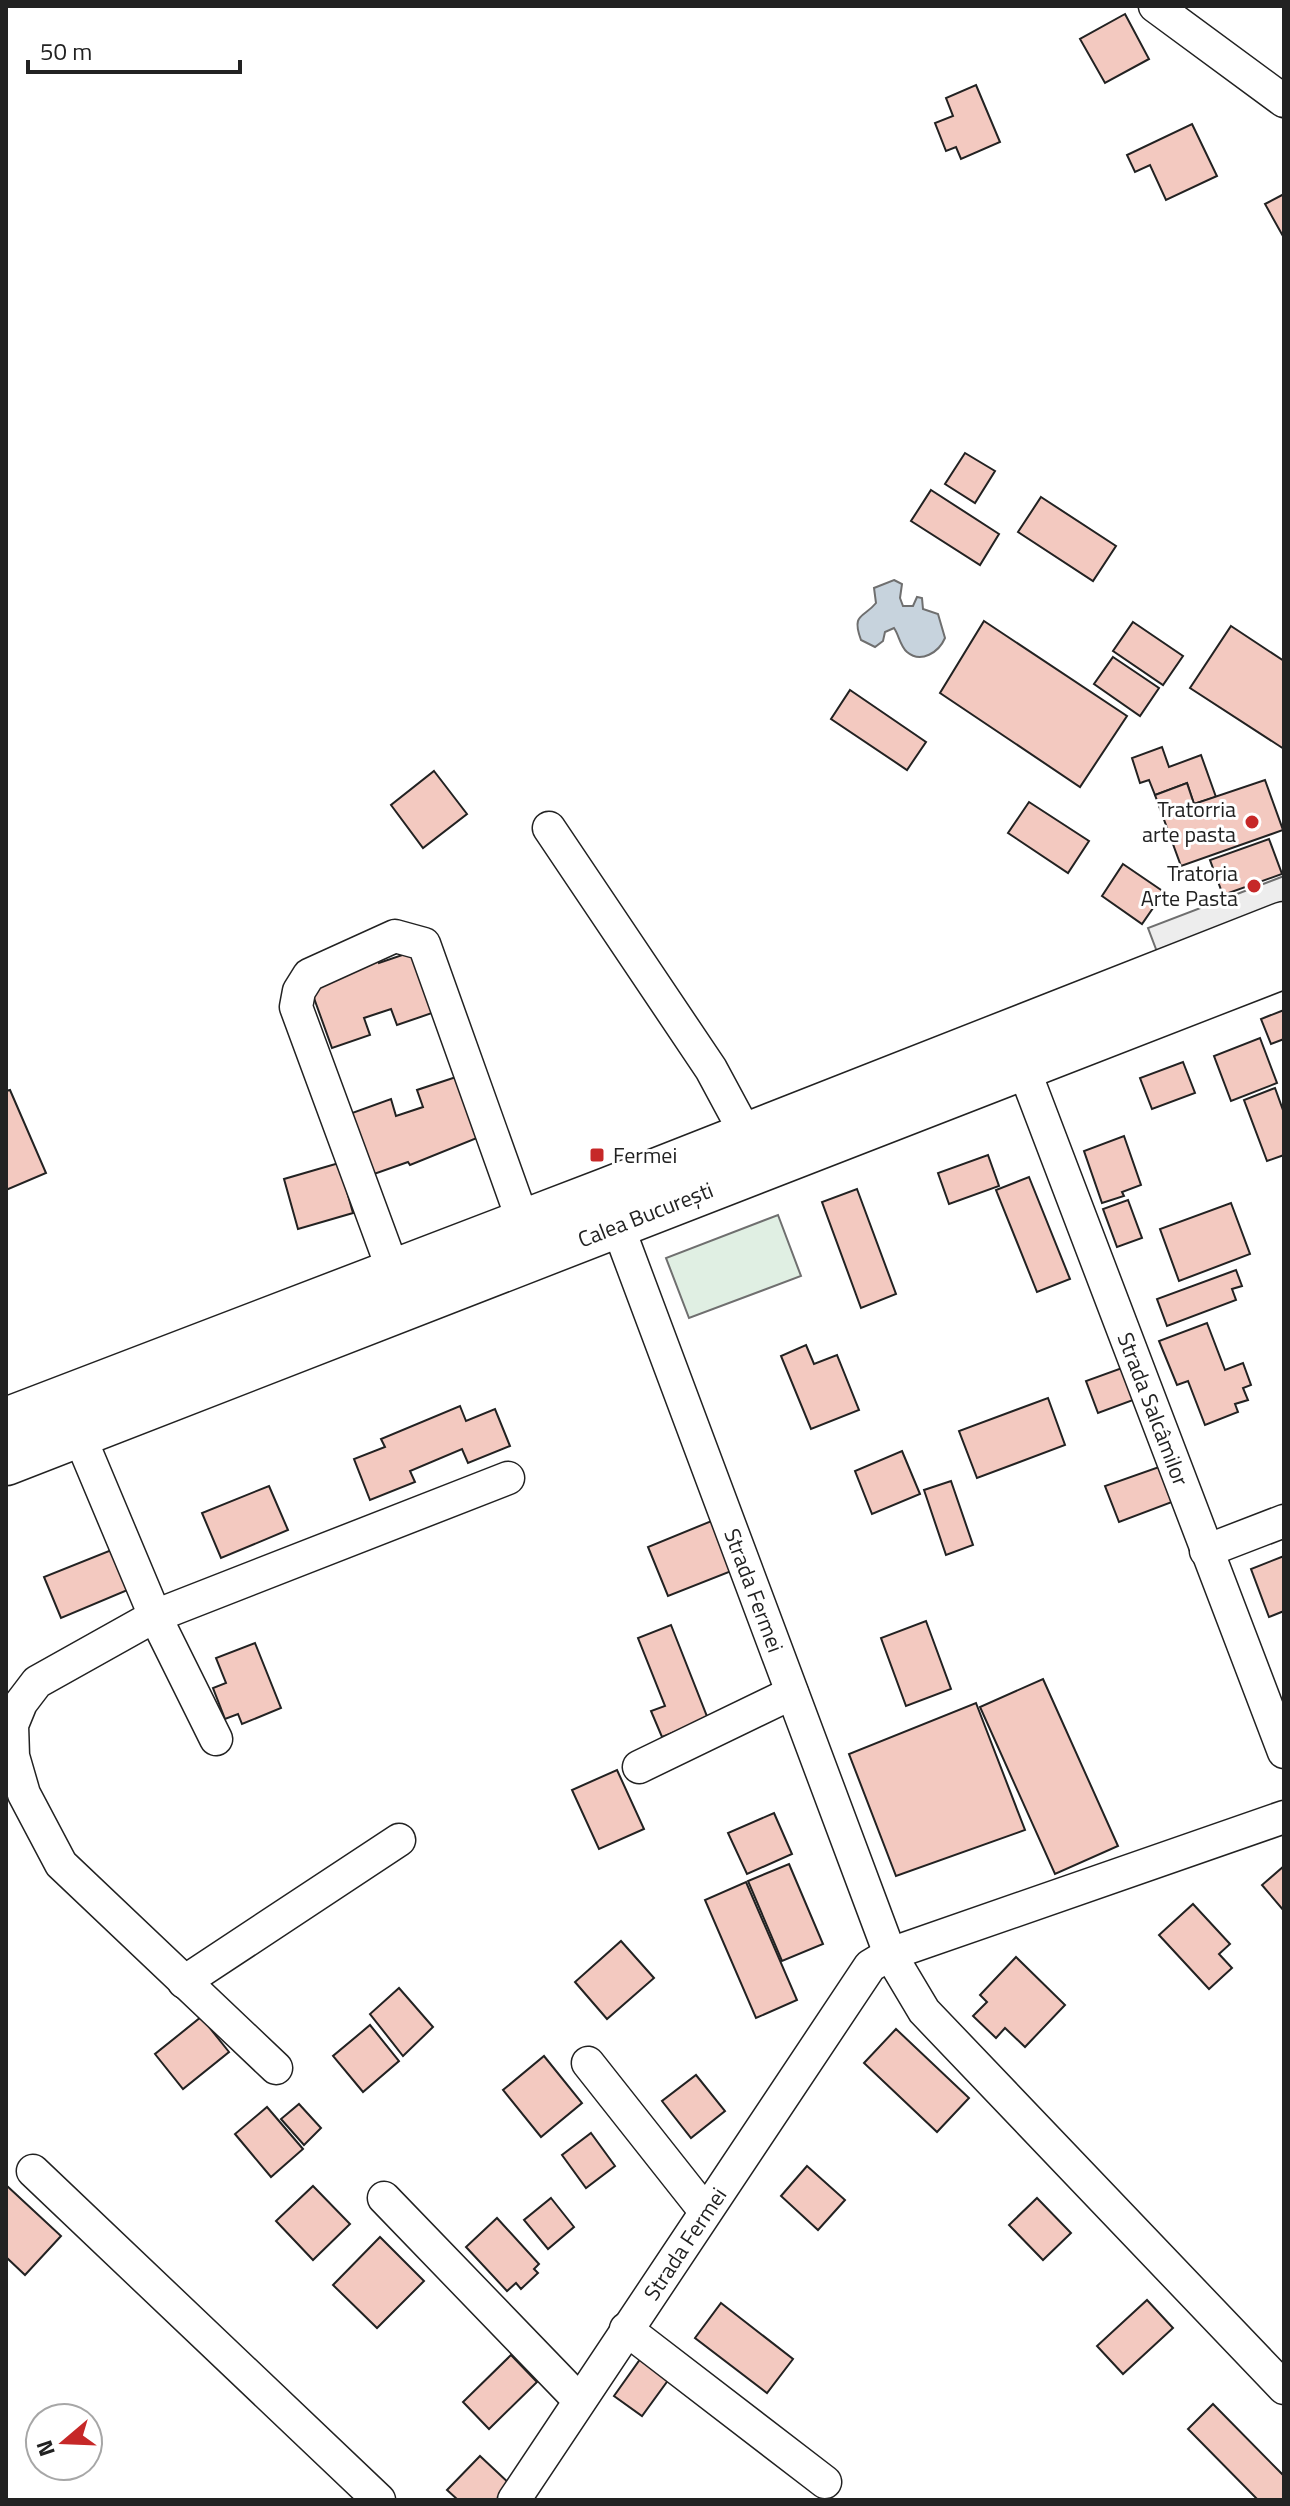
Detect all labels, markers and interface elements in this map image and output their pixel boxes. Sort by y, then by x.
scale bar [28,24,240,74]
text: 50 m [40,33,92,69]
place label: Tratorria arte pasta [1142,792,1236,851]
marker: Tratorria arte pasta [1243,813,1261,831]
place label: Tratoria Arte Pasta [1141,856,1238,915]
marker: Tratoria Arte Pasta [1245,877,1263,895]
place label: Fermei [613,1138,677,1172]
marker: Fermei [588,1146,606,1164]
street label: Calea București [573,1173,718,1256]
street label: Strada Salcâmilor [1109,1327,1198,1491]
street label: Strada Fermei [715,1524,793,1657]
street label: Strada Fermei [635,2180,735,2307]
north arrow [24,2402,104,2482]
text: N [27,2436,64,2461]

